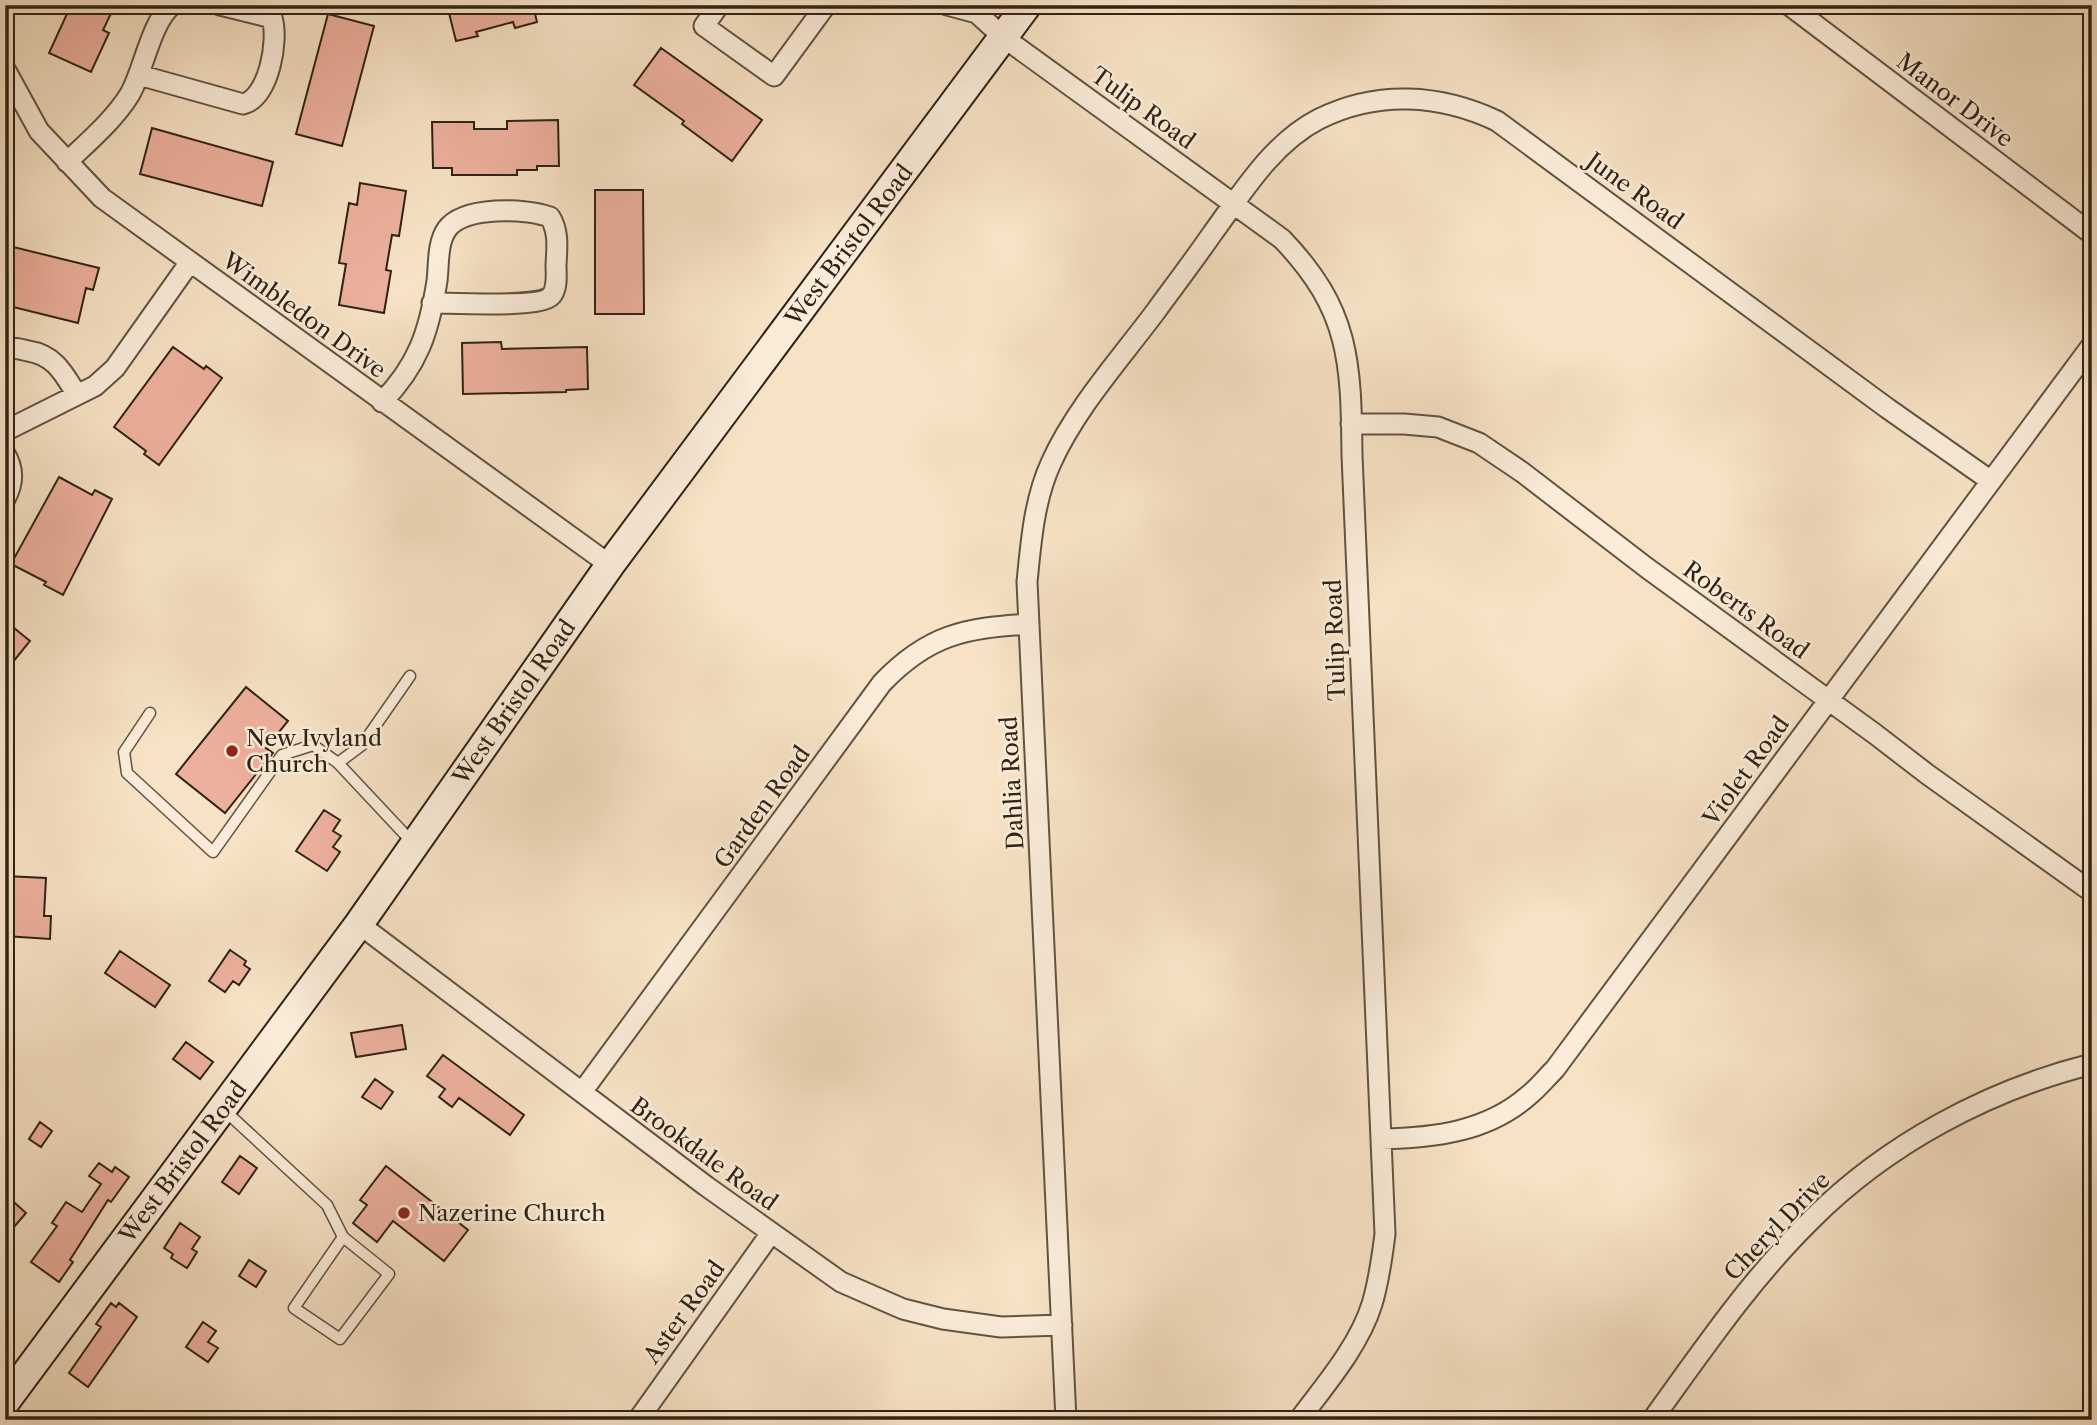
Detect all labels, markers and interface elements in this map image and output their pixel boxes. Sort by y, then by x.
street label: Manor Drive [1891,47,2019,153]
street label: Tulip Road [1086,61,1200,155]
street label: June Road [1579,145,1689,235]
street label: West Bristol Road [779,159,919,332]
street label: Wimbledon Drive [216,246,391,384]
street label: Roberts Road [1678,555,1814,665]
street label: Tulip Road [1319,579,1351,701]
street label: West Bristol Road [446,614,581,791]
street label: Violet Road [1696,711,1795,832]
street label: Dahlia Road [995,715,1029,851]
place label: New Ivyland Church [246,724,382,778]
street label: Garden Road [708,740,816,874]
marker: New Ivyland Church [224,743,240,759]
street label: West Bristol Road [113,1076,253,1249]
street label: Brookdale Road [625,1091,783,1217]
street label: Cheryl Drive [1718,1166,1836,1286]
place label: Nazerine Church [418,1199,606,1227]
marker: Nazerine Church [396,1205,412,1221]
street label: Aster Road [637,1255,731,1370]

